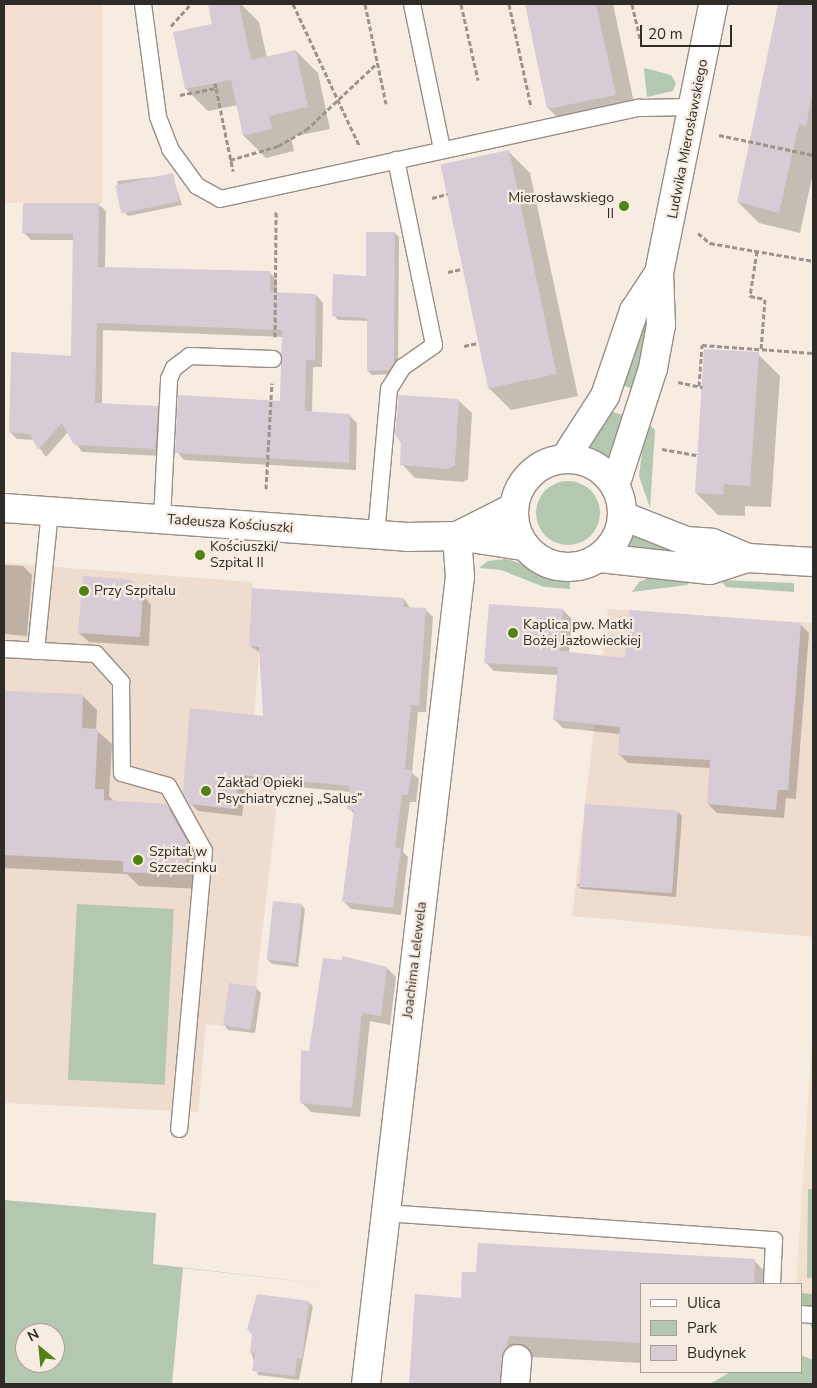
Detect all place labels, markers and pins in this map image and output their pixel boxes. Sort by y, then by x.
place label: Mierosławskiego II [508,190,614,222]
marker: Mierosławskiego II [618,200,630,212]
place label: Kościuszki/ Szpital II [210,539,278,572]
marker: Kościuszki/ Szpital II [194,549,206,561]
place label: Przy Szpitalu [94,583,176,599]
marker: Przy Szpitalu [78,585,90,597]
place label: Kaplica pw. Matki Bożej Jazłowieckiej [523,617,641,650]
marker: Kaplica pw. Matki Bożej Jazłowieckiej [507,627,519,639]
place label: Zakład Opieki Psychiatrycznej „Salus” [217,775,363,808]
marker: Zakład Opieki Psychiatrycznej „Salus” [199,784,213,798]
place label: Szpital w Szczecinku [149,844,217,876]
marker: Szpital w Szczecinku [131,853,145,867]

